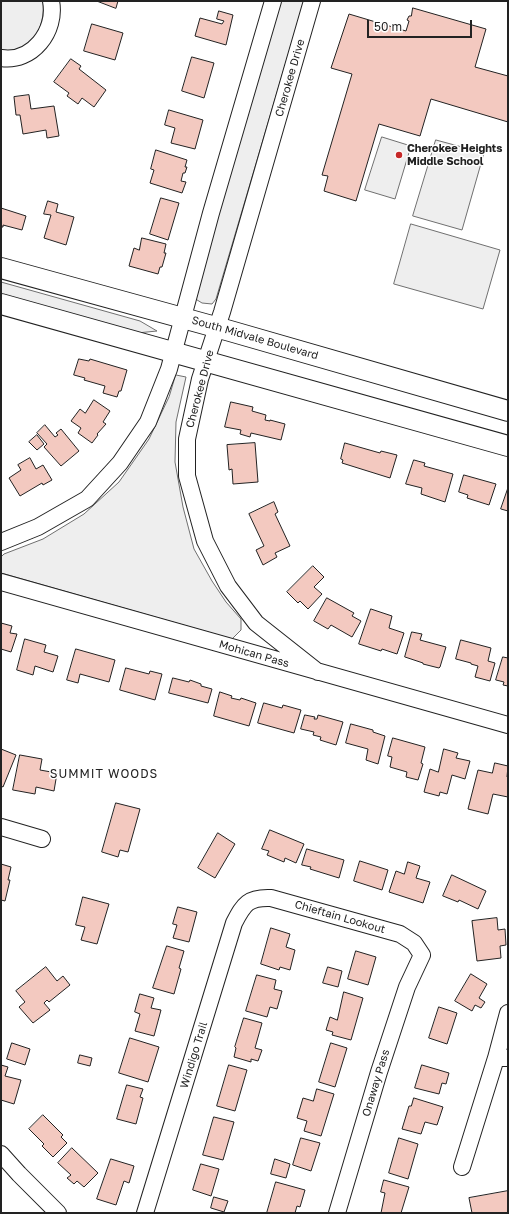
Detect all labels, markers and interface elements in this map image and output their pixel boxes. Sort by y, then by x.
scale bar [369,12,474,38]
text: 50 m [374,19,402,34]
street label: Cherokee Drive [273,38,307,118]
place label: Cherokee Heights Middle School [407,142,502,168]
marker: Cherokee Heights Middle School [394,150,404,160]
street label: South Midvale Boulevard [190,314,320,362]
street label: Cherokee Drive [183,349,217,429]
street label: Mohican Pass [217,638,291,670]
district label: SUMMIT WOODS [50,767,158,781]
street label: Chieftain Lookout [293,898,387,936]
street label: Windigo Trail [178,1020,210,1090]
street label: Onaway Pass [360,1048,392,1118]

